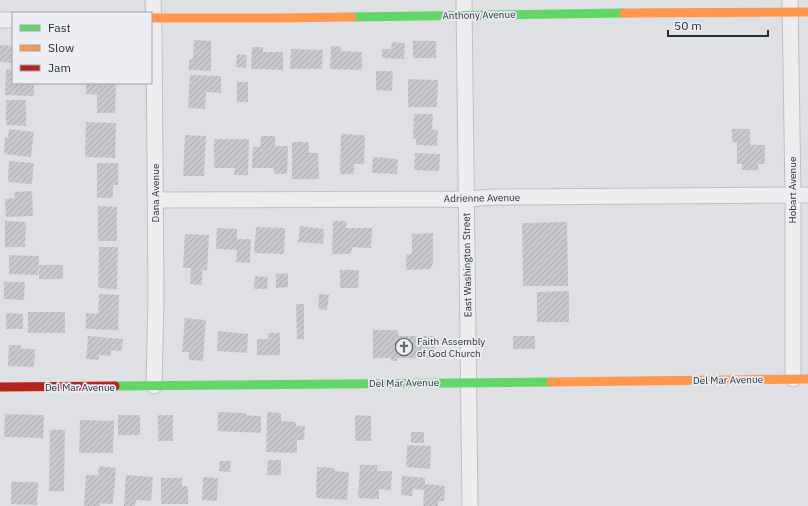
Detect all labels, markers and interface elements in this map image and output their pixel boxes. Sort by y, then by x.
street label: Anthony Avenue [442,8,516,22]
legend [12,12,152,84]
scale bar [668,12,768,38]
text: 50 m [674,18,702,33]
text: Fast [48,20,71,35]
text: Slow [48,40,74,55]
text: Jam [48,60,71,75]
street label: Hobart Avenue [786,156,799,223]
street label: Dana Avenue [149,163,162,222]
street label: Adrienne Avenue [444,191,521,205]
street label: East Washington Street [460,212,474,317]
place label: Faith Assembly of God Church [417,335,485,360]
church icon: Faith Assembly of God Church [394,337,414,357]
street label: Del Mar Avenue [693,373,764,387]
street label: Del Mar Avenue [369,376,440,390]
street label: Del Mar Avenue [45,381,116,394]

